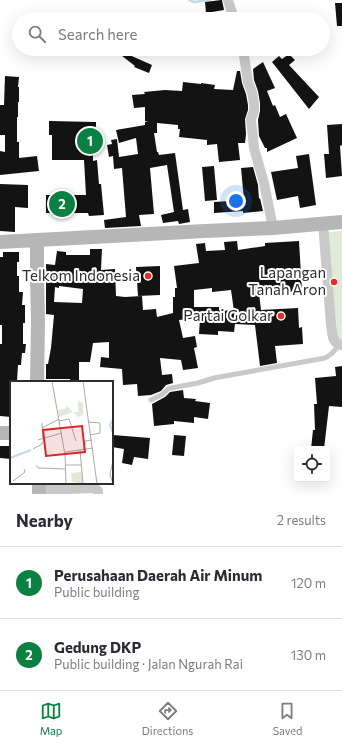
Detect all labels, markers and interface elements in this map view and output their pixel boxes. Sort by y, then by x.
search box [12,12,330,56]
icon: search [26,23,48,45]
text: Search here [58,25,137,43]
pin: 1 [77,126,103,156]
pin: 2 [49,189,75,219]
your location [226,191,246,211]
place label: Lapangan Tanah Aron [248,263,326,298]
place label: Telkom Indonesia [22,266,140,284]
marker: Telkom Indonesia [143,271,153,281]
marker: Lapangan Tanah Aron [329,277,339,287]
place label: Partai Golkar [183,306,273,324]
marker: Partai Golkar [276,311,286,321]
inset map [10,381,113,484]
map controls [294,446,330,482]
button: locate [294,446,330,482]
text: Nearby [16,510,73,531]
text: 2 results [277,512,326,528]
text: Perusahaan Daerah Air Minum [54,566,262,584]
text: 1 [26,575,32,591]
text: 120 m [291,575,326,591]
text: Public building [54,584,140,600]
text: Gedung DKP [54,638,141,656]
text: 2 [25,647,33,663]
text: 130 m [291,647,326,663]
text: Public building · Jalan Ngurah Rai [54,656,243,672]
tab: Map [40,700,62,737]
tab: Directions [142,700,193,737]
tab: Saved [273,700,302,737]

